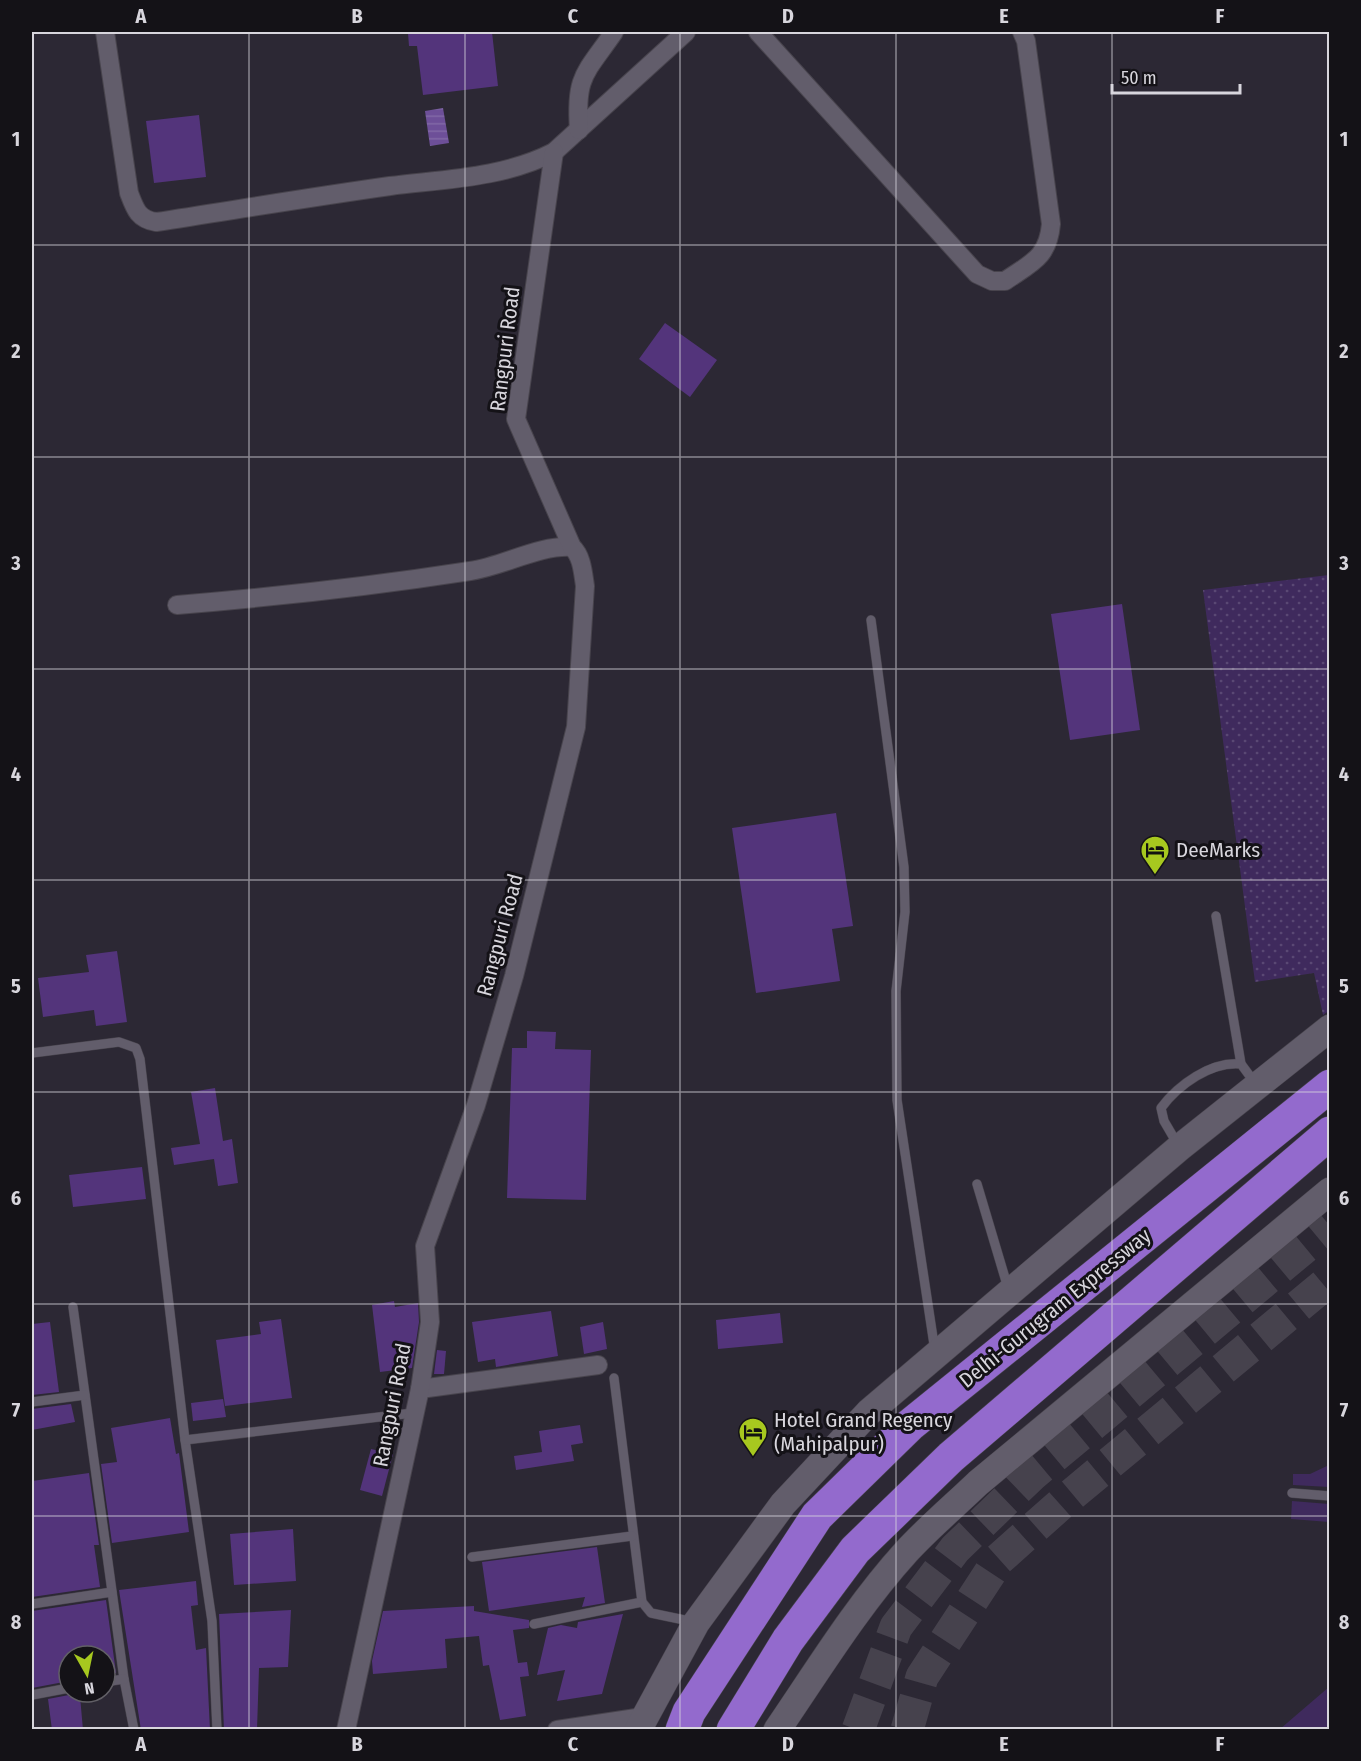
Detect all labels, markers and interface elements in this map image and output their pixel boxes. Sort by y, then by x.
text: A [135,4,148,28]
text: B [351,4,363,28]
text: C [568,4,579,28]
text: D [782,4,794,28]
text: E [999,4,1009,28]
text: F [1216,4,1225,28]
scale bar [1112,57,1240,95]
text: 50 m [1121,67,1157,89]
text: 1 [12,127,20,151]
text: 1 [1340,127,1348,151]
street label: Rangpuri Road [484,285,526,413]
text: 2 [10,339,21,363]
text: 2 [1338,339,1349,363]
text: 3 [10,551,21,575]
text: 3 [1338,551,1349,575]
text: 4 [11,762,21,786]
text: 4 [1339,762,1349,786]
hotel icon: DeeMarks [1139,834,1171,876]
place label: DeeMarks [1176,837,1260,863]
street label: Rangpuri Road [471,871,529,999]
text: 5 [11,974,21,998]
text: 5 [1339,974,1349,998]
text: 6 [11,1186,21,1210]
text: 6 [1339,1186,1349,1210]
street label: Delhi-Gurugram Expressway [954,1222,1157,1393]
street label: Rangpuri Road [367,1341,417,1469]
text: 7 [12,1398,21,1422]
text: 7 [1340,1398,1349,1422]
place label: Hotel Grand Regency (Mahipalpur) [774,1407,953,1457]
hotel icon: Hotel Grand Regency (Mahipalpur) [737,1416,769,1458]
text: 8 [11,1610,22,1634]
text: 8 [1339,1610,1350,1634]
north arrow [57,1644,117,1704]
text: N [83,1678,95,1698]
text: A [135,1732,148,1756]
text: B [351,1732,363,1756]
text: C [568,1732,579,1756]
text: D [782,1732,794,1756]
text: E [999,1732,1009,1756]
text: F [1216,1732,1225,1756]

